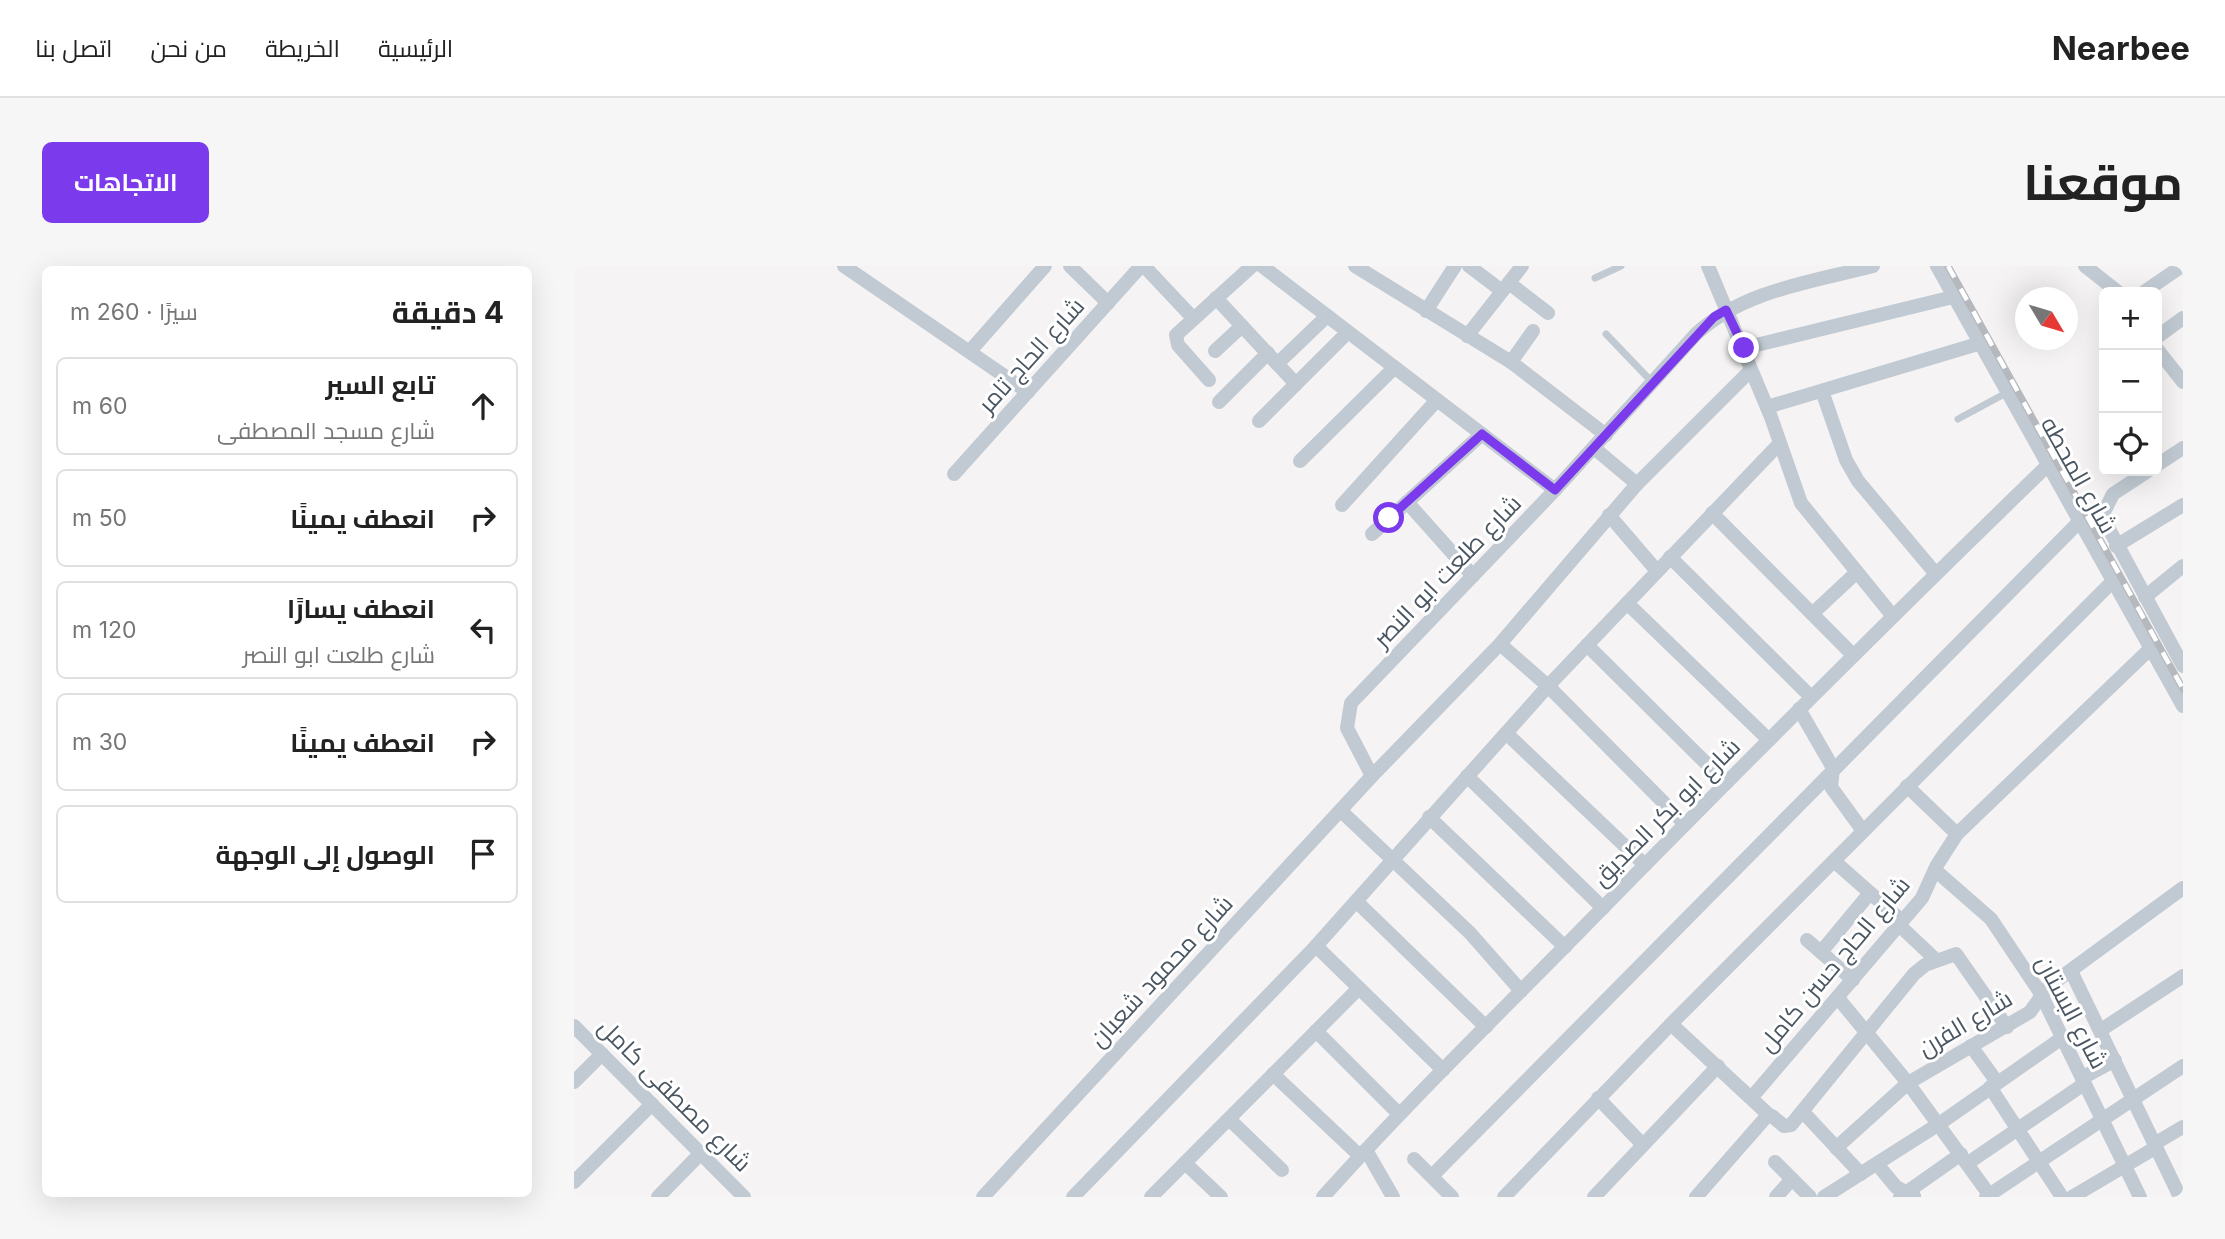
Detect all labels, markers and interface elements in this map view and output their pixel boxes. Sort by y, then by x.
text: Nearbee [2052,28,2190,68]
text: اتصل بنا [35,34,112,63]
text: من نحن [150,34,227,63]
text: الخريطة [265,34,340,63]
text: الرئيسية [378,34,453,63]
button: الاتجاهات [42,142,209,223]
text: موقعنا [2023,153,2183,212]
north arrow [2015,287,2078,350]
map controls [2099,287,2162,476]
button: + [2099,287,2162,350]
street label: شارع الحاج تامر [970,292,1092,421]
text: 4 دقيقة [392,294,504,330]
text: سيرًا · 260 m [70,298,198,326]
route end [1728,332,1759,363]
button: − [2099,350,2162,413]
text: تابع السير [325,369,435,400]
icon: ahead [464,387,502,425]
text: 60 m [72,392,127,420]
street label: شارع المحطه [2033,412,2123,539]
button: locate [2099,413,2162,476]
text: شارع مسجد المصطفى [217,417,435,445]
street label: شارع طلعت ابو النصر [1366,489,1529,656]
icon: right [464,499,502,537]
route start [1373,502,1404,533]
text: انعطف يمينًا [290,503,435,534]
text: 50 m [72,504,127,532]
text: انعطف يسارًا [287,593,435,624]
icon: left [464,611,502,649]
text: 120 m [72,616,137,644]
text: شارع طلعت ابو النصر [243,641,435,669]
icon: right [464,723,502,761]
text: انعطف يمينًا [290,727,435,758]
text: 30 m [72,728,127,756]
street label: شارع ابو بكر الصديق [1586,732,1747,893]
icon: arrive [464,835,502,873]
text: الوصول إلى الوجهة [216,839,435,870]
street label: شارع الحاج حسن كامل [1752,870,1917,1059]
street label: شارع محمود شعبان [1083,889,1240,1054]
street label: شارع البستان [2028,950,2114,1075]
street label: شارع الفرن [1913,984,2018,1064]
street label: شارع مصطفى كامل [591,1012,758,1179]

